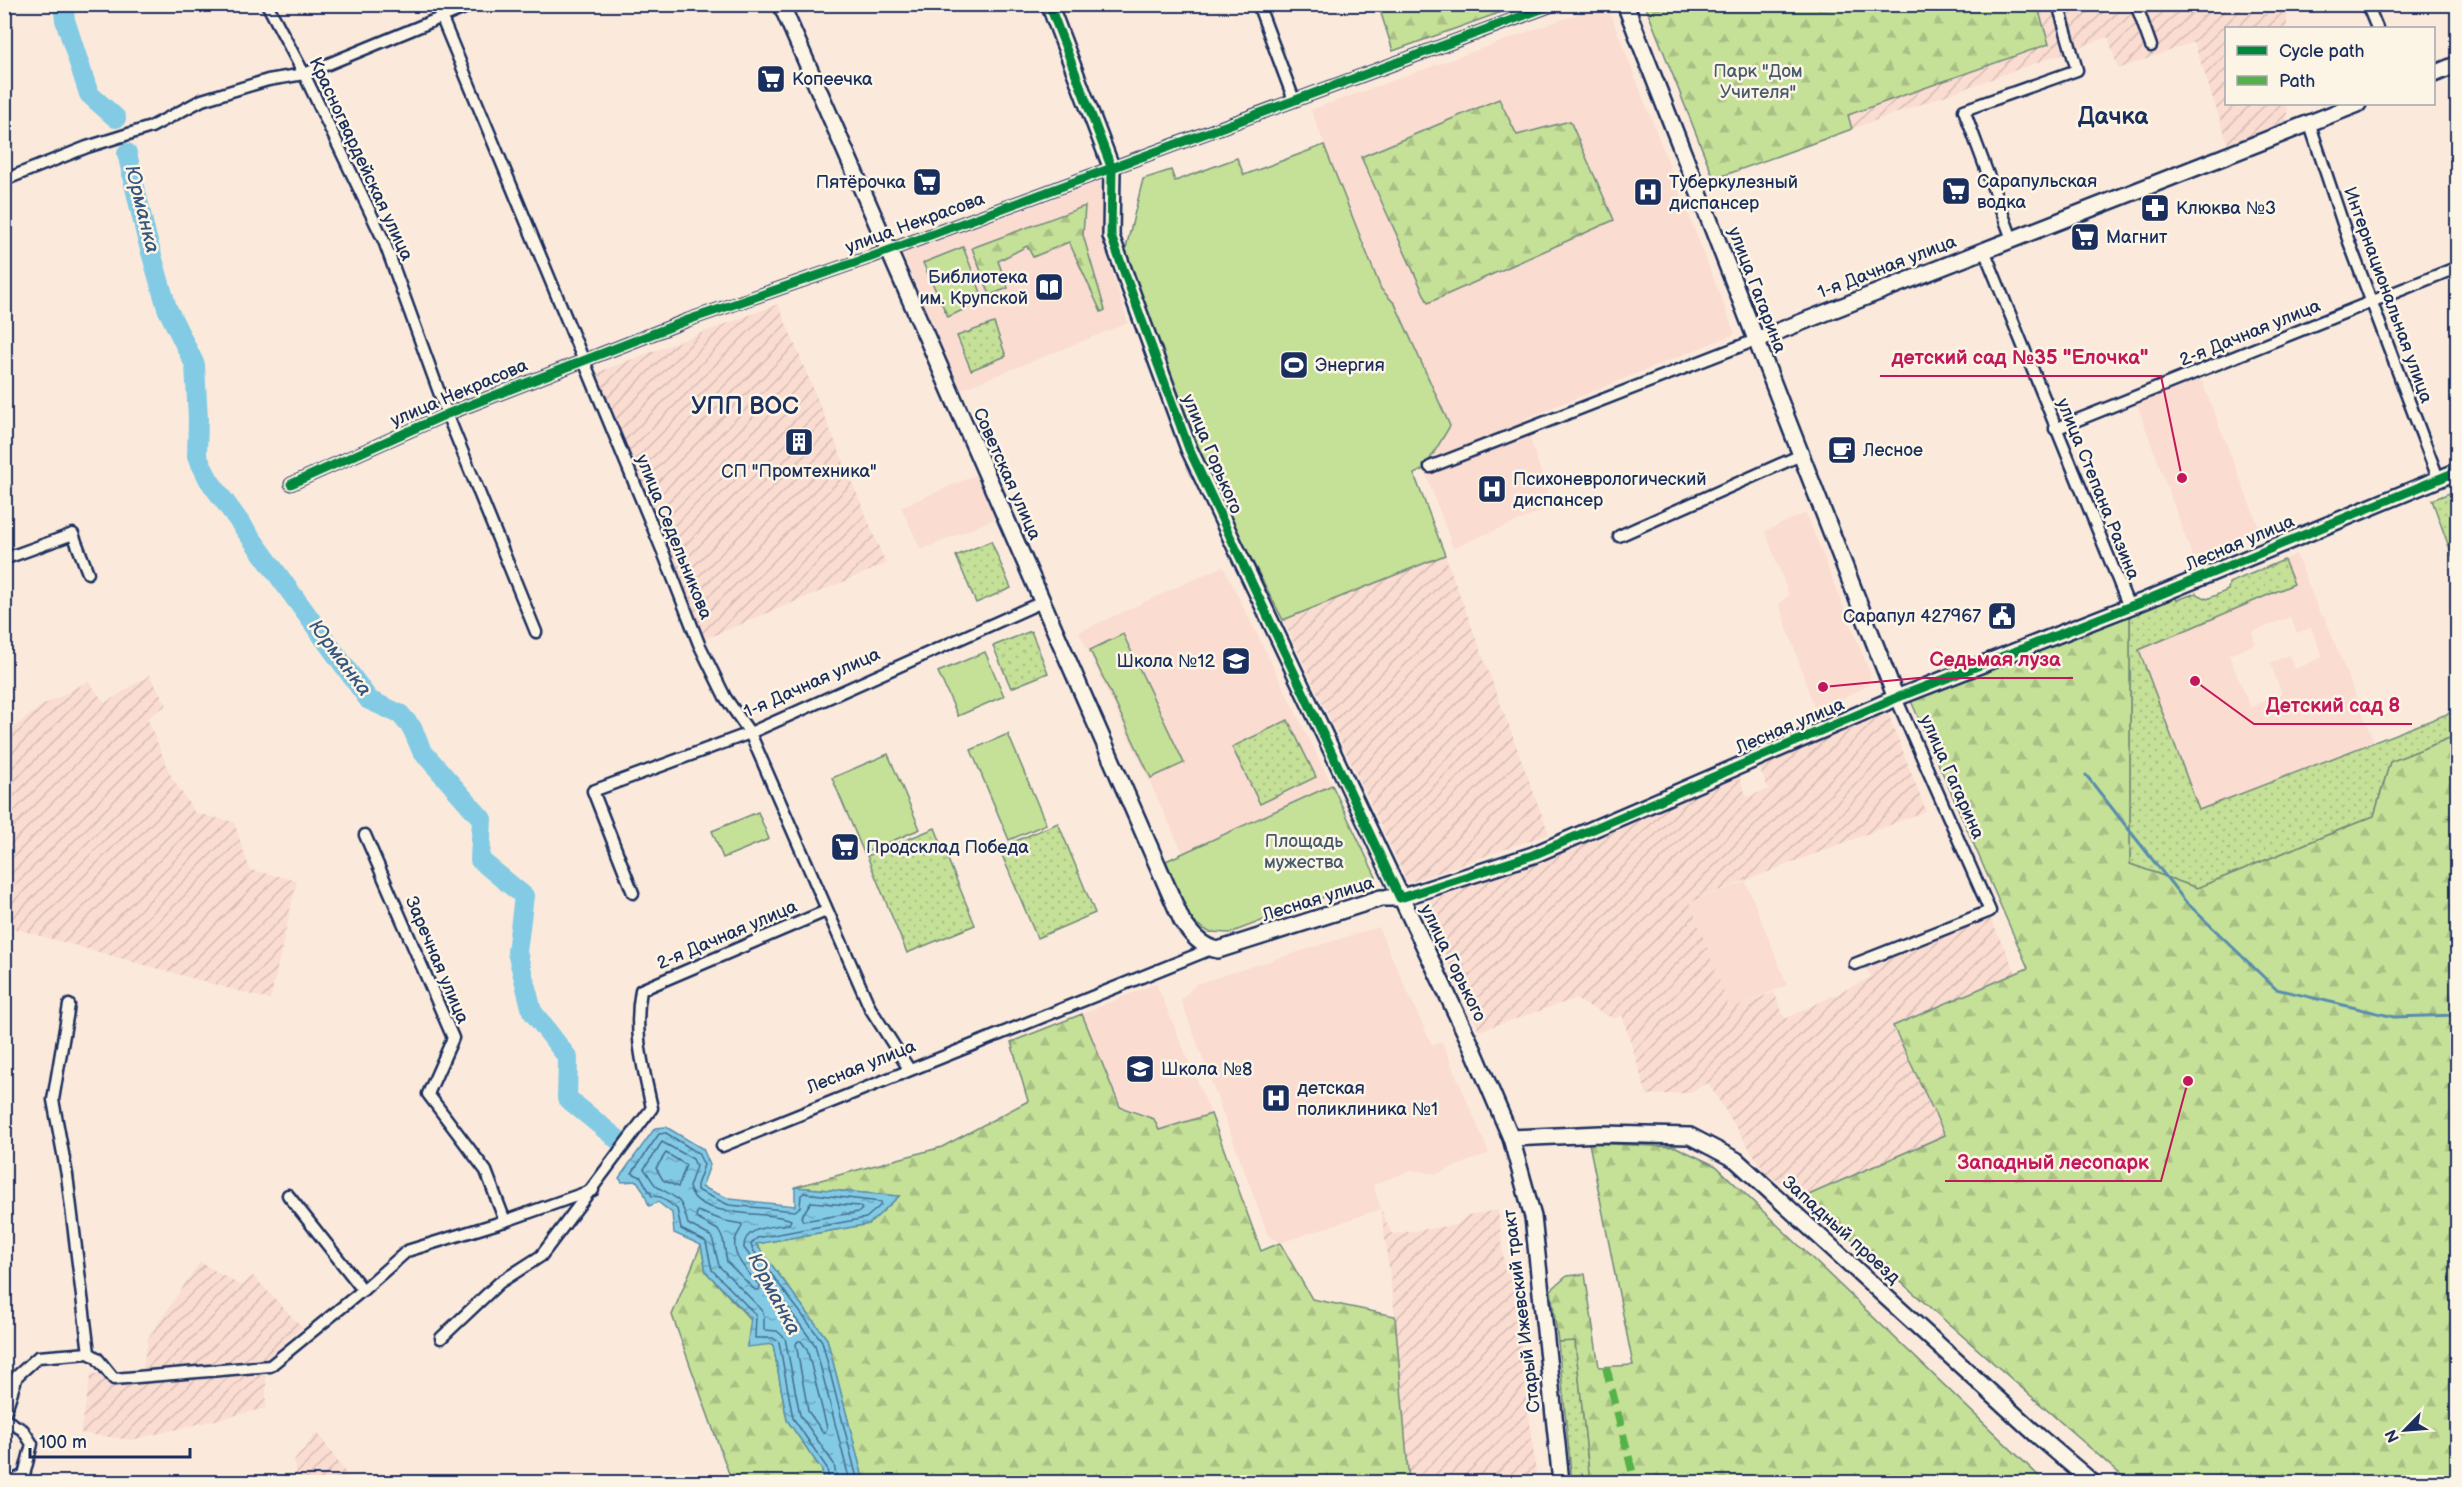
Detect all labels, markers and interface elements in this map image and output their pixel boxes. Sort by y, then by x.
legend [2225,27,2435,105]
text: Cycle path [2279,41,2365,62]
street label: Красногвардейская улица [305,54,418,264]
park label: Парк "Дом Учителя" [1713,61,1803,103]
supermarket icon: Копеечка [755,63,787,95]
place label: Копеечка [792,69,873,90]
text: Path [2279,71,2315,92]
district label: Дачка [2078,102,2149,131]
water label: Юрманка [120,163,164,255]
supermarket icon: Пятёрочка [911,166,943,198]
place label: Сарапульская водка [1977,171,2097,213]
place label: Пятёрочка [816,172,906,193]
place label: Туберкулезный диспансер [1669,172,1798,214]
supermarket icon: Сарапульская водка [1940,175,1972,207]
hospital icon: Туберкулезный диспансер [1632,176,1664,208]
street label: Интернациональная улица [2339,184,2437,406]
street label: улица Некрасова [842,188,988,258]
pharmacy icon: Клюква №3 [2139,192,2171,224]
place label: Клюква №3 [2176,198,2276,219]
supermarket icon: Магнит [2069,221,2101,253]
street label: улица Гагарина [1723,224,1791,356]
place label: Магнит [2106,227,2168,248]
street label: 1-я Дачная улица [1815,231,1960,303]
place label: Библиотека им. Крупской [919,267,1028,309]
library icon: Библиотека им. Крупской [1033,271,1065,303]
street label: 2-я Дачная улица [2176,295,2324,371]
callout: детский сад №35 "Елочка" [1880,338,2161,376]
text: детский сад №35 "Елочка" [1890,346,2149,370]
sports icon: Энергия [1278,349,1310,381]
street label: улица Некрасова [387,355,531,431]
place label: Энергия [1315,355,1385,376]
street label: улица Горького [1177,391,1247,517]
district label: УПП ВОС [691,392,799,421]
street label: улица Степана Разина [2052,395,2144,583]
street label: Советская улица [968,405,1046,544]
building icon: СП "Промтехника" [783,426,815,458]
cafe icon: Лесное [1826,434,1858,466]
place label: Лесное [1862,440,1923,461]
street label: улица Седельникова [631,452,717,623]
place label: СП "Промтехника" [721,461,877,482]
place label: Психоневрологический диспансер [1513,469,1706,511]
hospital icon: Психоневрологический диспансер [1476,473,1508,505]
street label: Лесная улица [2182,511,2298,576]
public building icon: Сарапул 427967 [1986,600,2018,632]
place label: Сарапул 427967 [1843,606,1981,627]
water label: Юрманка [303,615,377,701]
callout: Седьмая луза [1918,640,2073,678]
street label: 1-я Дачная улица [741,643,884,722]
school or university icon: Школа №12 [1220,645,1252,677]
text: Седьмая луза [1930,648,2061,672]
place label: Школа №12 [1116,651,1215,672]
callout: Детский сад 8 [2254,686,2412,724]
street label: Лесная улица [1732,694,1848,759]
text: Детский сад 8 [2266,694,2400,718]
street label: улица Гагарина [1915,712,1989,843]
supermarket icon: Продсклад Победа [829,831,861,863]
park label: Площадь мужества [1264,831,1344,873]
place label: Продсклад Победа [866,837,1029,858]
street label: Лесная улица [1259,872,1377,926]
street label: Заречная улица [401,893,473,1027]
street label: 2-я Дачная улица [654,896,801,974]
street label: улица Горького [1416,901,1490,1025]
street label: Лесная улица [802,1035,919,1099]
school or university icon: Школа №8 [1124,1053,1156,1085]
place label: Школа №8 [1161,1059,1252,1080]
place label: детская поликлиника №1 [1297,1078,1438,1120]
hospital icon: детская поликлиника №1 [1260,1082,1292,1114]
callout: Западный лесопарк [1945,1143,2161,1181]
text: Западный лесопарк [1957,1151,2149,1175]
street label: Западный проезд [1778,1172,1904,1288]
street label: Старый Ижевский тракт [1499,1207,1545,1414]
water label: Юрманка [742,1249,806,1339]
north arrow [2375,1400,2435,1460]
scale bar [30,1421,190,1459]
text: N [2382,1426,2404,1445]
text: 100 m [39,1432,87,1453]

